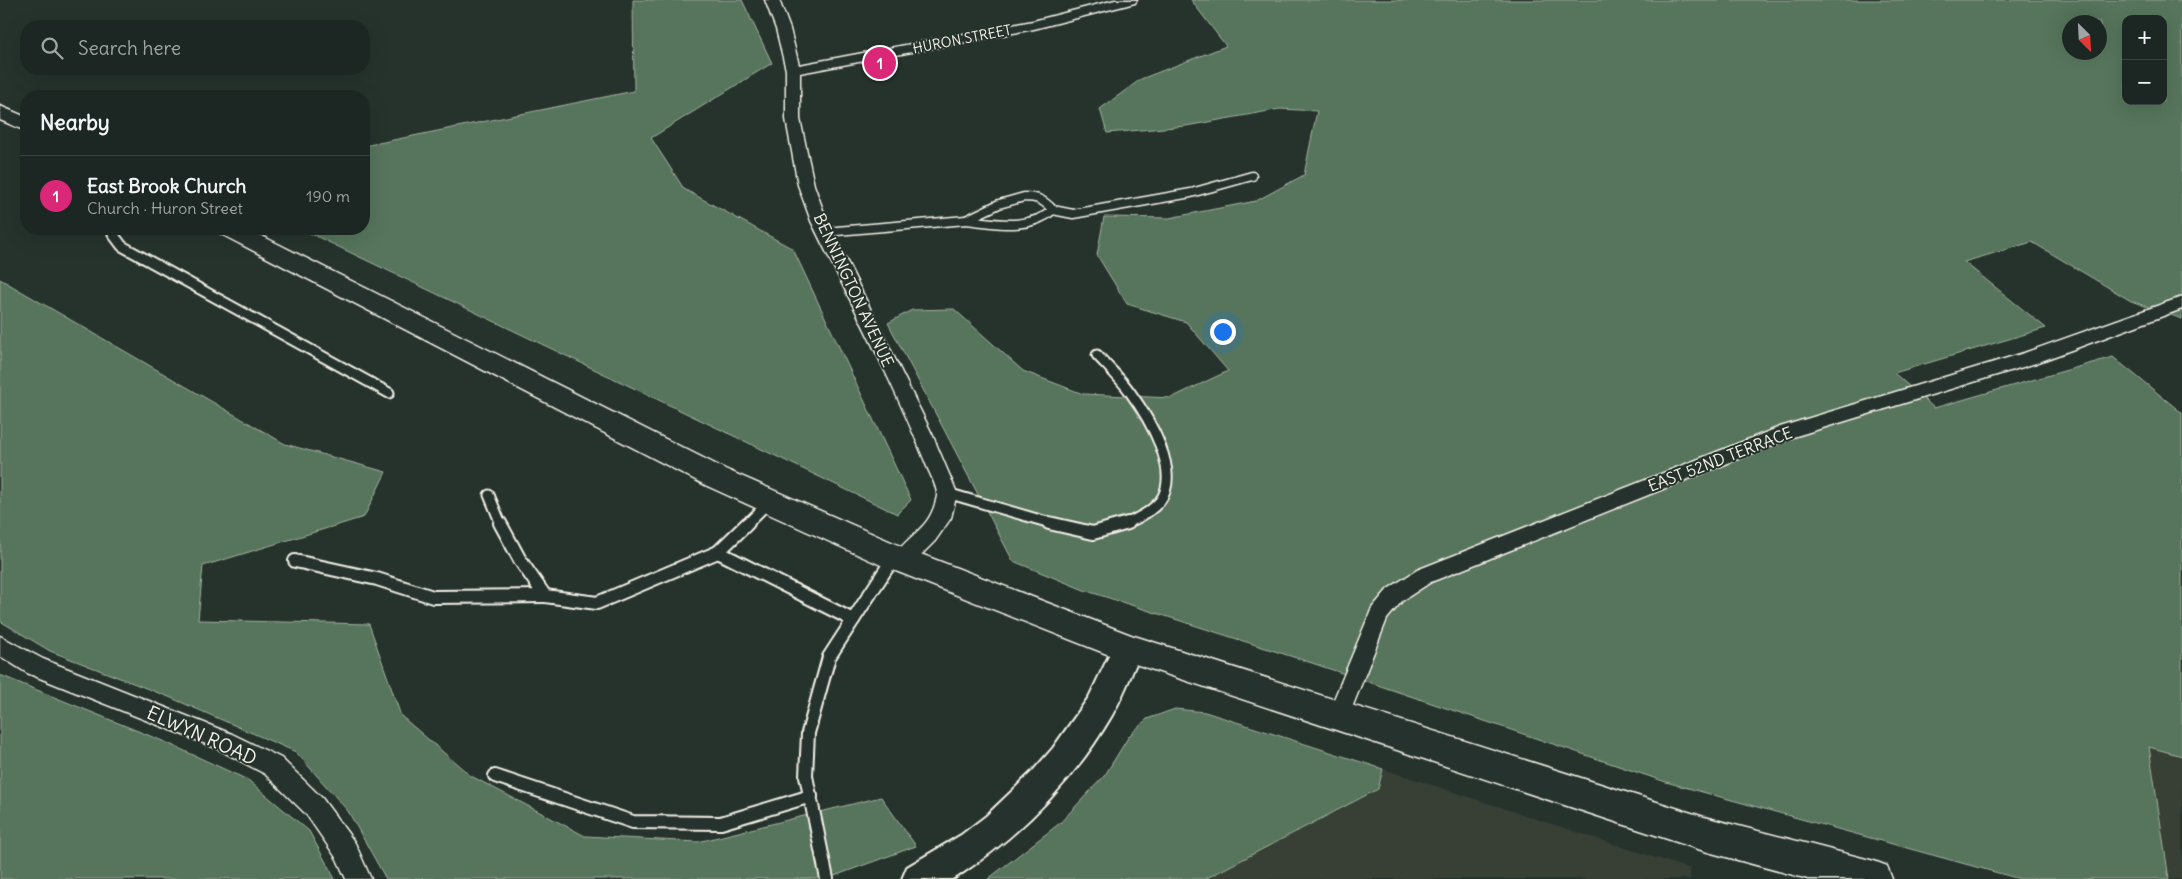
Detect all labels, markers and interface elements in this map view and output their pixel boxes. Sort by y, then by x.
north arrow [2062,15,2107,60]
map controls [2122,15,2167,105]
button: + [2122,15,2167,60]
search box [20,20,370,75]
street label: HURON STREET [911,21,1013,57]
icon: search [38,34,66,62]
text: Search here [78,36,181,60]
pin: 1 [864,44,896,82]
button: − [2122,60,2167,105]
text: Nearby [40,109,110,136]
text: East Brook Church [87,174,247,198]
text: 1 [53,186,59,206]
text: 190 m [306,186,350,206]
text: Church · Huron Street [87,198,243,218]
street label: BENNINGTON AVENUE [810,210,898,370]
your location [1210,319,1236,345]
street label: EAST 52ND TERRACE [1645,422,1795,496]
street label: ELWYN ROAD [143,700,261,770]

